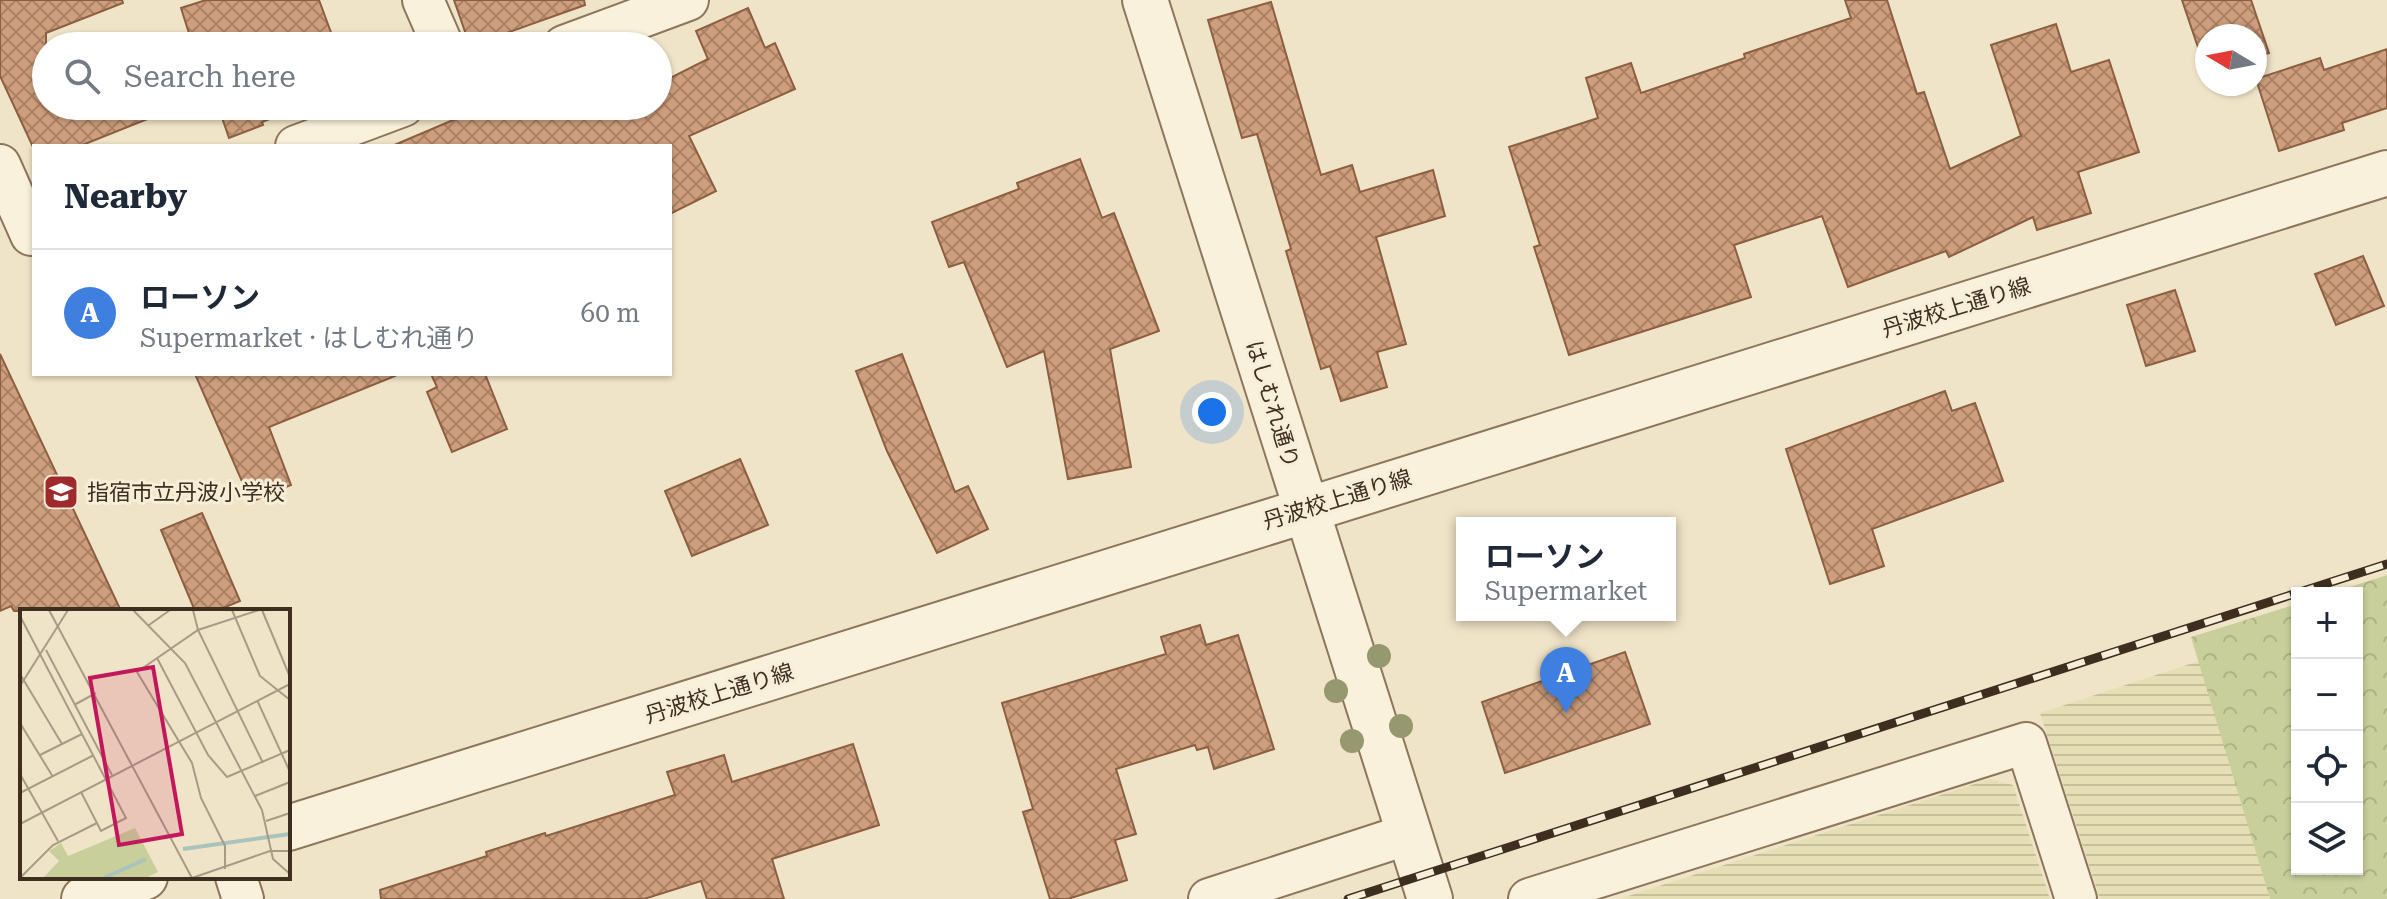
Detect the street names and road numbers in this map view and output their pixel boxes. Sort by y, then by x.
street label: 丹波校上通り線 [1879,273,2033,342]
street label: はしむれ通り [1241,337,1304,471]
street label: 丹波校上通り線 [1260,465,1414,534]
street label: 丹波校上通り線 [642,659,796,728]

